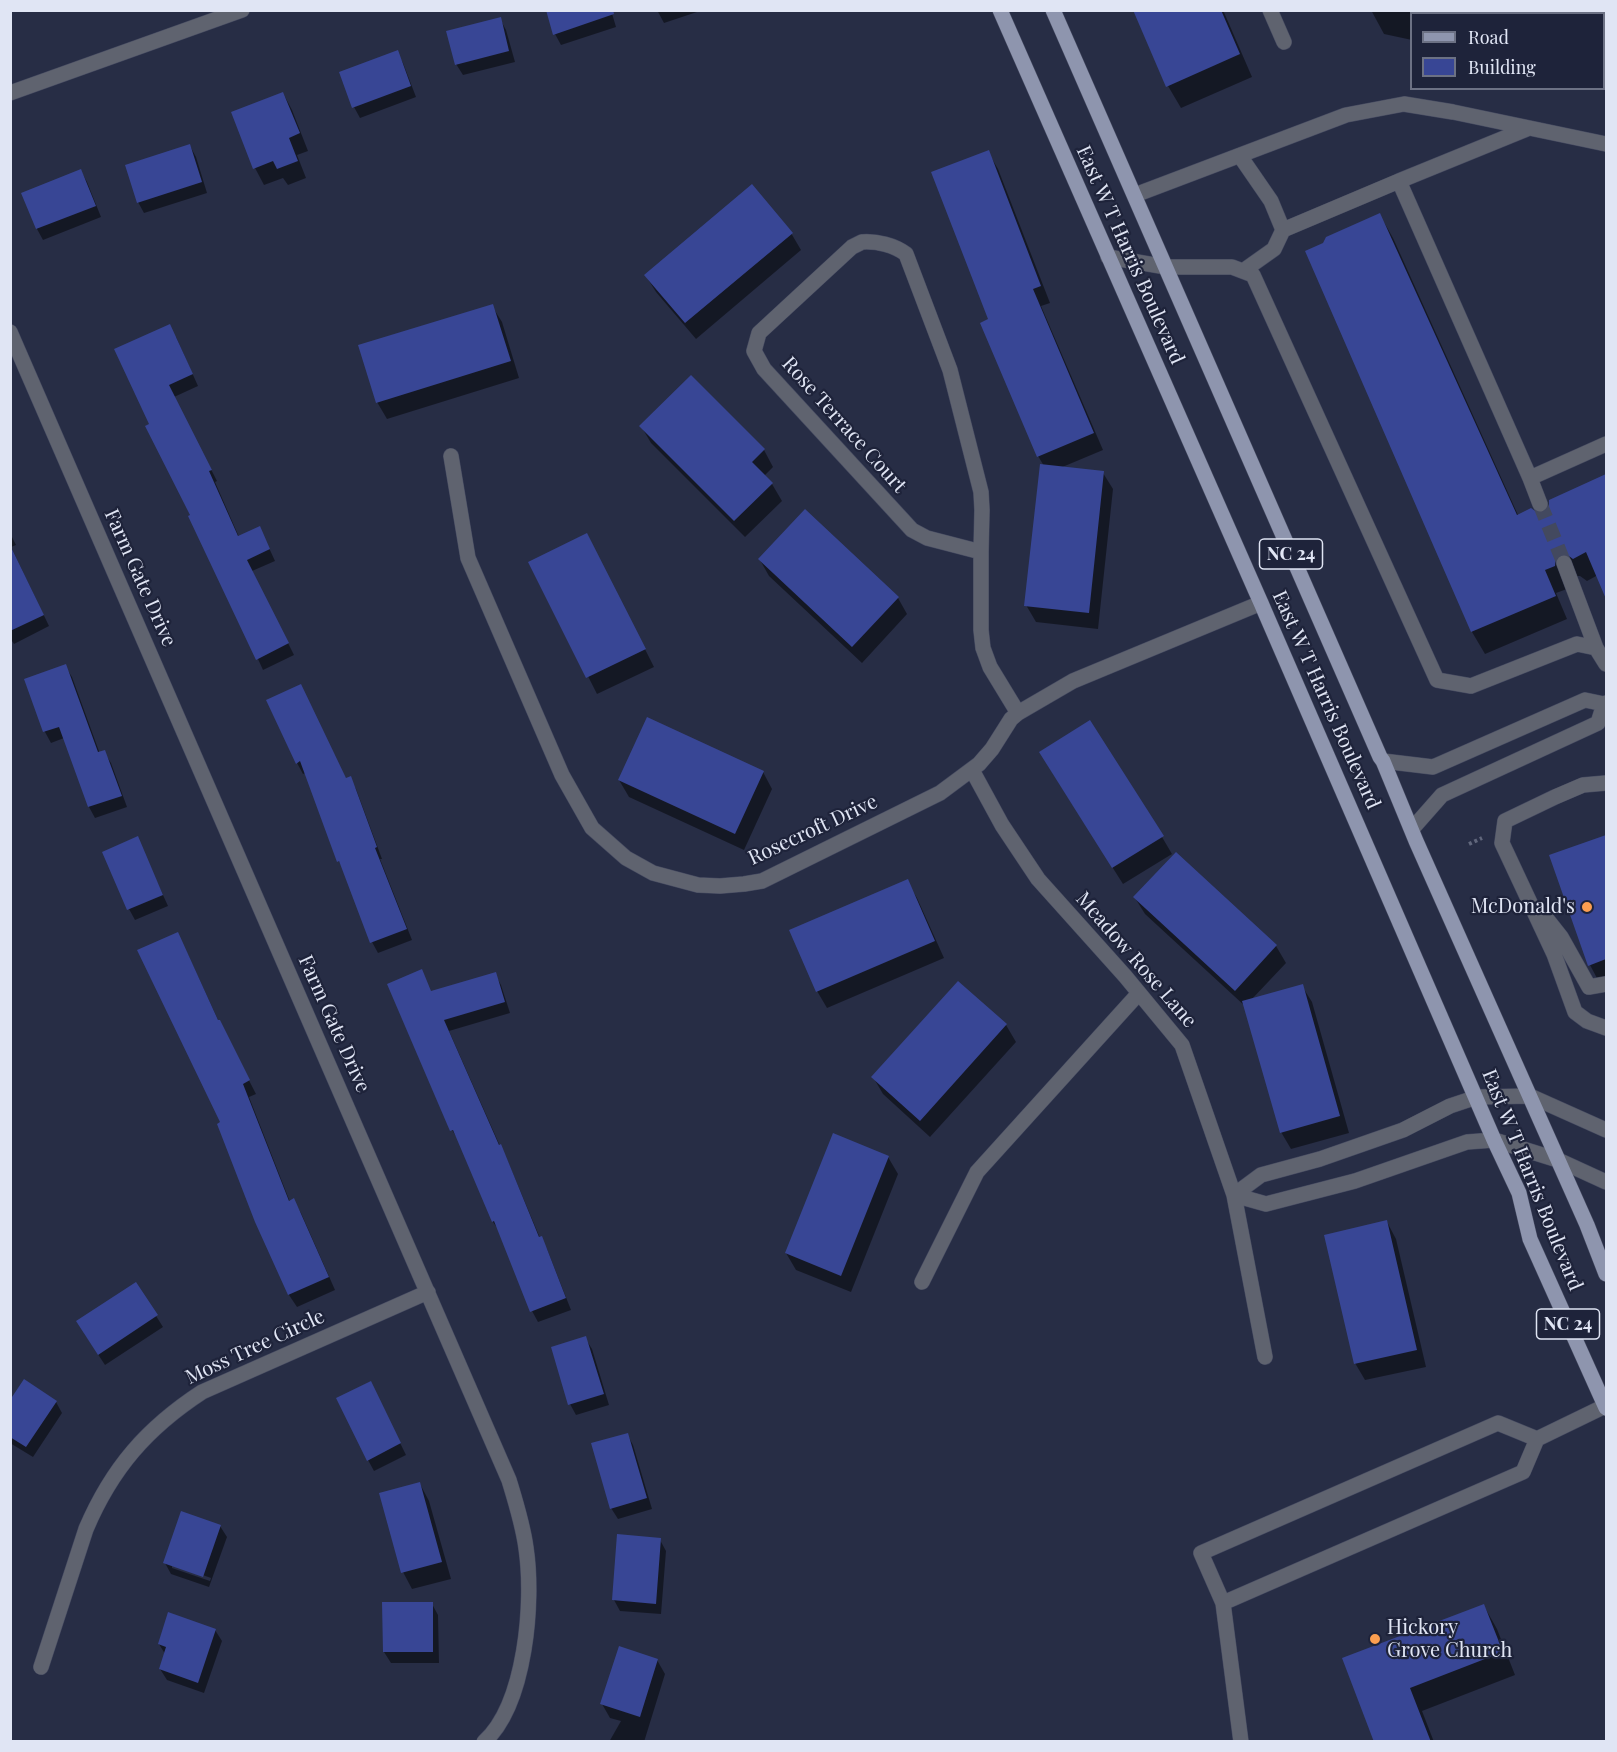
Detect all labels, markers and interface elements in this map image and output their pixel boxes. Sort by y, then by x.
legend [1410,12,1605,90]
text: Road [1468,25,1509,49]
text: Building [1468,55,1536,79]
street label: East W T Harris Boulevard [1071,142,1189,368]
street label: Rose Terrace Court [777,352,911,498]
street label: Farm Gate Drive [99,506,181,650]
road number: NC 24 [1260,539,1322,569]
street label: East W T Harris Boulevard [1267,587,1385,813]
street label: Rosecroft Drive [745,790,881,870]
street label: Meadow Rose Lane [1071,887,1201,1033]
place label: McDonald's [1471,895,1575,919]
marker: McDonald's [1580,900,1594,914]
street label: Farm Gate Drive [293,952,375,1096]
street label: East W T Harris Boulevard [1477,1066,1587,1294]
street label: Moss Tree Circle [182,1304,328,1390]
road number: NC 24 [1536,1309,1600,1339]
place label: Hickory Grove Church [1387,1616,1512,1663]
marker: Hickory Grove Church [1368,1632,1382,1646]

